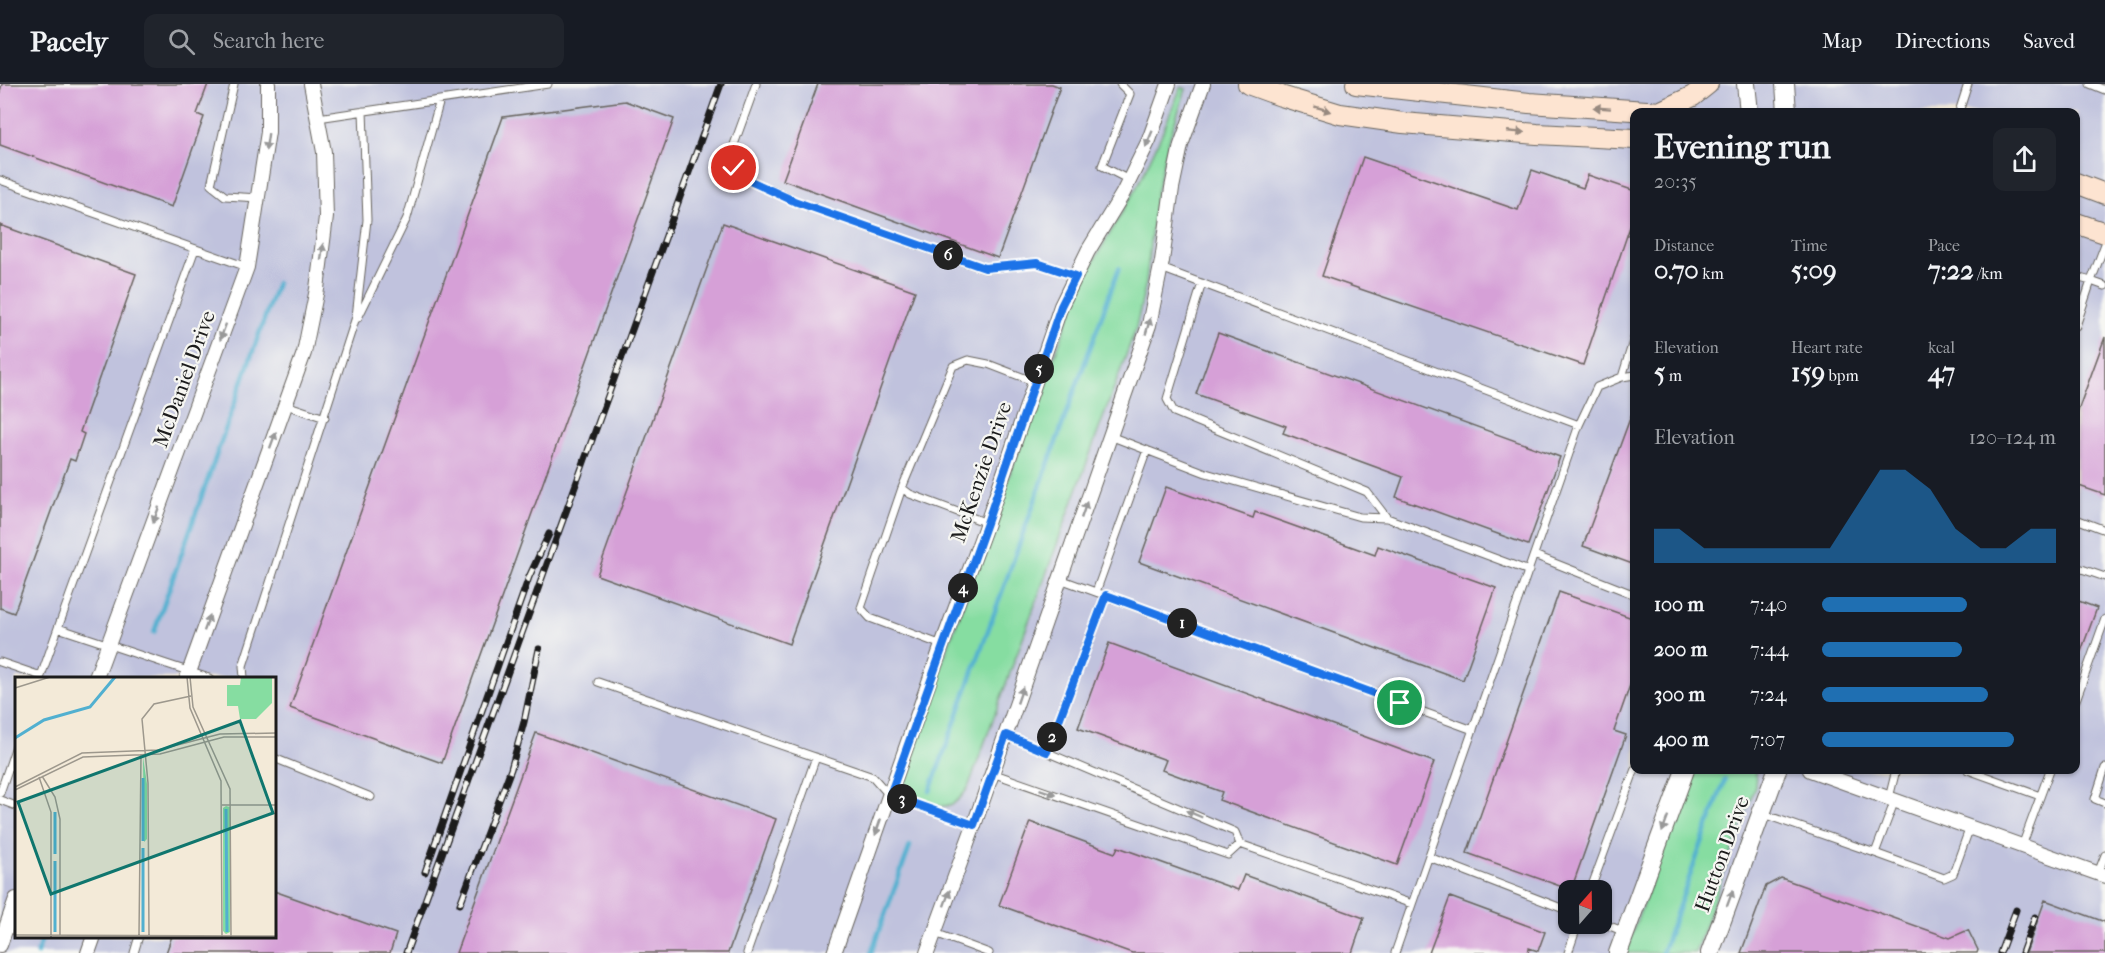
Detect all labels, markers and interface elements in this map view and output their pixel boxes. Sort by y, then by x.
search box [144,14,564,68]
text: Pacely [30,25,108,58]
icon: search [165,25,198,58]
text: Search here [213,28,324,54]
text: Map [1822,29,1862,53]
text: Directions [1895,29,1990,53]
text: Saved [2023,29,2075,53]
one-way arrow [1593,103,1612,113]
one-way arrow [1314,105,1332,114]
one-way arrow [1507,128,1526,137]
text: Evening run [1654,128,1831,167]
button: share [1993,128,2056,191]
one-way arrow [1144,130,1154,148]
one-way arrow [262,133,271,152]
pin [708,142,759,193]
icon: check [717,151,750,184]
text: 20:35 [1654,170,1697,193]
text: Distance [1654,236,1714,255]
text: Time [1791,236,1827,255]
text: Pace [1928,236,1960,255]
pin: 6 [933,240,963,270]
one-way arrow [317,242,327,261]
text: 6 [944,245,952,264]
text: 0.70 [1654,255,1699,286]
text: 5:09 [1791,255,1837,286]
text: 7:22 [1928,255,1974,286]
text: km [1699,264,1724,283]
text: /km [1974,264,2002,283]
street label: McDaniel Drive [148,307,220,451]
one-way arrow [1144,317,1153,335]
one-way arrow [218,323,228,341]
text: Elevation [1654,338,1719,357]
text: Heart rate [1791,338,1863,357]
text: kcal [1928,338,1955,357]
pin: 5 [1024,354,1054,384]
text: 5 [1654,357,1665,388]
text: 159 [1791,357,1825,388]
text: 47 [1928,357,1955,388]
text: 5 [1036,359,1042,378]
text: m [1665,366,1682,385]
text: bpm [1825,366,1859,385]
street label: McKenzie Drive [946,399,1016,545]
text: Elevation [1654,426,1735,449]
text: 120–124 m [1969,426,2056,449]
one-way arrow [269,431,279,449]
one-way arrow [1080,501,1090,519]
one-way arrow [151,506,161,524]
pin: 4 [948,573,978,603]
text: 4 [958,578,968,597]
text: 100 m [1654,593,1704,616]
text: 7:40 [1750,593,1787,616]
pin: 1 [1167,608,1197,638]
text: 1 [1179,613,1185,632]
one-way arrow [202,614,212,632]
text: 200 m [1654,638,1707,661]
text: 7:44 [1750,638,1788,661]
inset map [15,677,276,938]
pin [1374,677,1425,728]
text: 300 m [1654,683,1705,706]
text: 7:24 [1750,683,1787,706]
one-way arrow [1015,685,1025,703]
icon: arrive [1383,686,1416,719]
pin: 2 [1037,722,1067,752]
text: 2 [1048,727,1056,746]
text: 400 m [1654,728,1709,751]
text: 7:07 [1750,728,1785,751]
pin: 3 [887,784,917,814]
one-way arrow [1039,788,1057,798]
text: 3 [899,789,905,808]
street label: Hutton Drive [1690,793,1754,915]
one-way arrow [1184,809,1202,819]
one-way arrow [1659,815,1669,833]
one-way arrow [873,818,883,836]
north arrow [1558,880,1612,934]
map controls [1558,880,1612,934]
one-way arrow [943,889,953,907]
one-way arrow [1725,889,1735,907]

